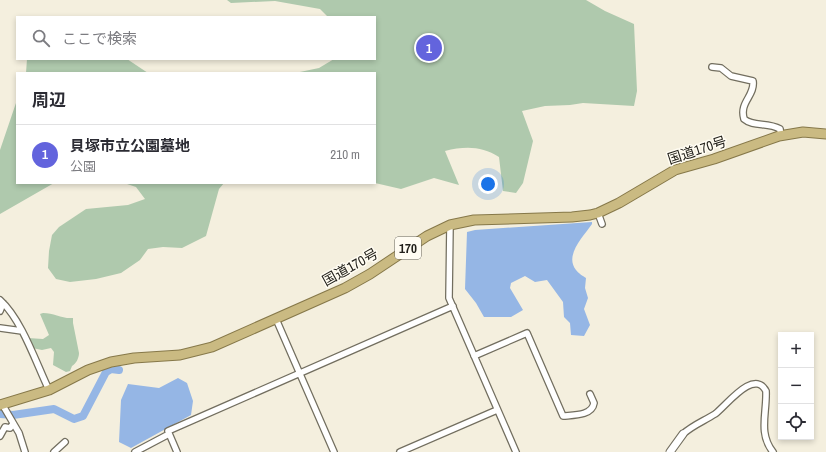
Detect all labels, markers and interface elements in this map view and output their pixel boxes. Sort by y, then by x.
search box [16,16,376,60]
icon: search [30,27,52,49]
text: ここで検索 [62,28,137,49]
pin: 1 [416,33,442,63]
text: 周辺 [32,88,66,111]
street label: 国道170号 [665,132,729,168]
text: 貝塚市立公園墓地 [70,135,190,156]
text: 1 [42,146,48,163]
text: 210 m [330,146,360,163]
text: 公園 [70,158,96,175]
your location [478,174,498,194]
road number: 170 [395,237,421,259]
street label: 国道170号 [319,244,381,290]
map controls [778,332,814,440]
button: + [778,332,814,368]
button: − [778,368,814,404]
button: locate [778,404,814,440]

